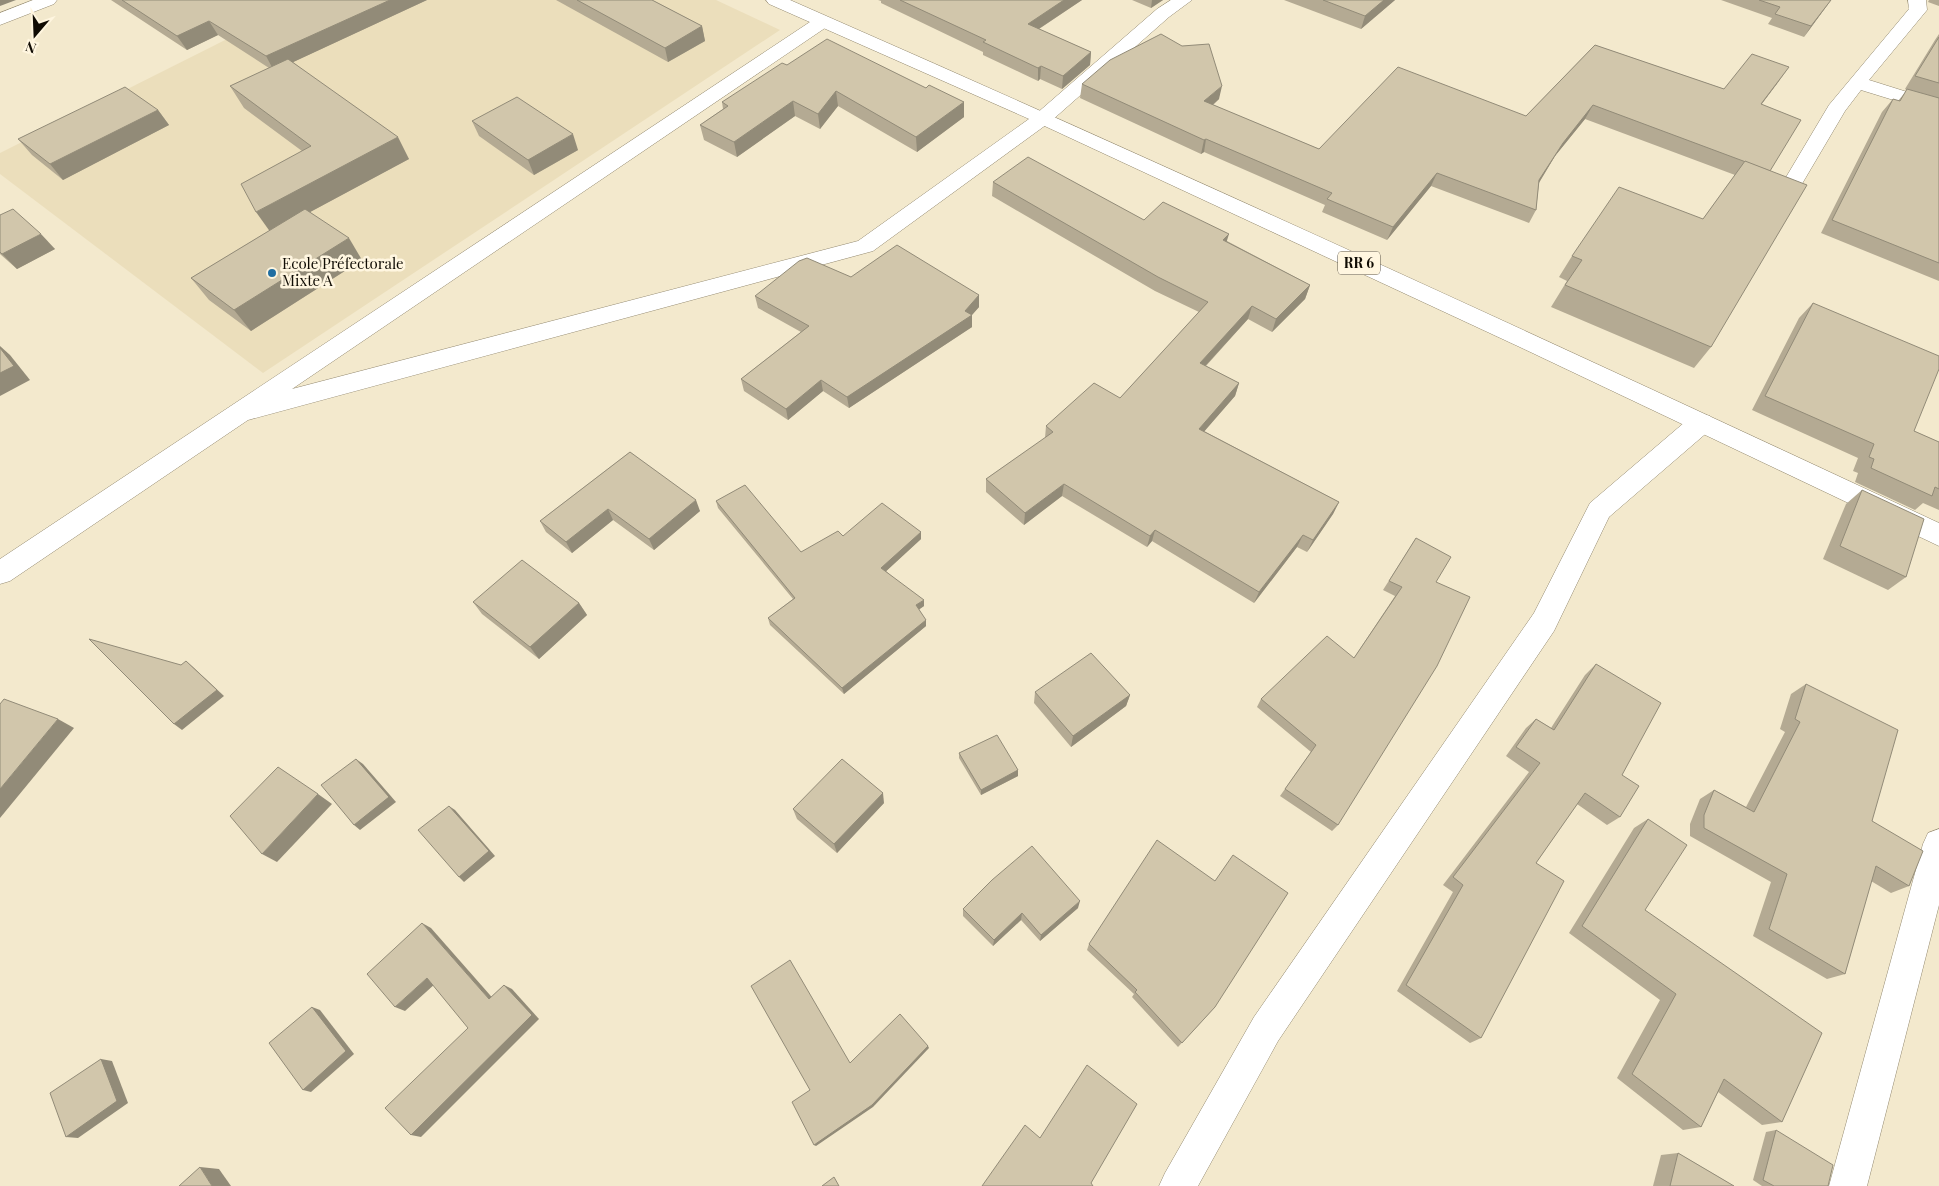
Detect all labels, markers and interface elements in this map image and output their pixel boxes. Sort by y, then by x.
north arrow [10,10,60,60]
text: N [23,37,38,58]
road number: RR 6 [1338,252,1380,274]
place label: Ecole Préfectorale Mixte A [282,253,404,290]
marker: Ecole Préfectorale Mixte A [266,267,278,279]

